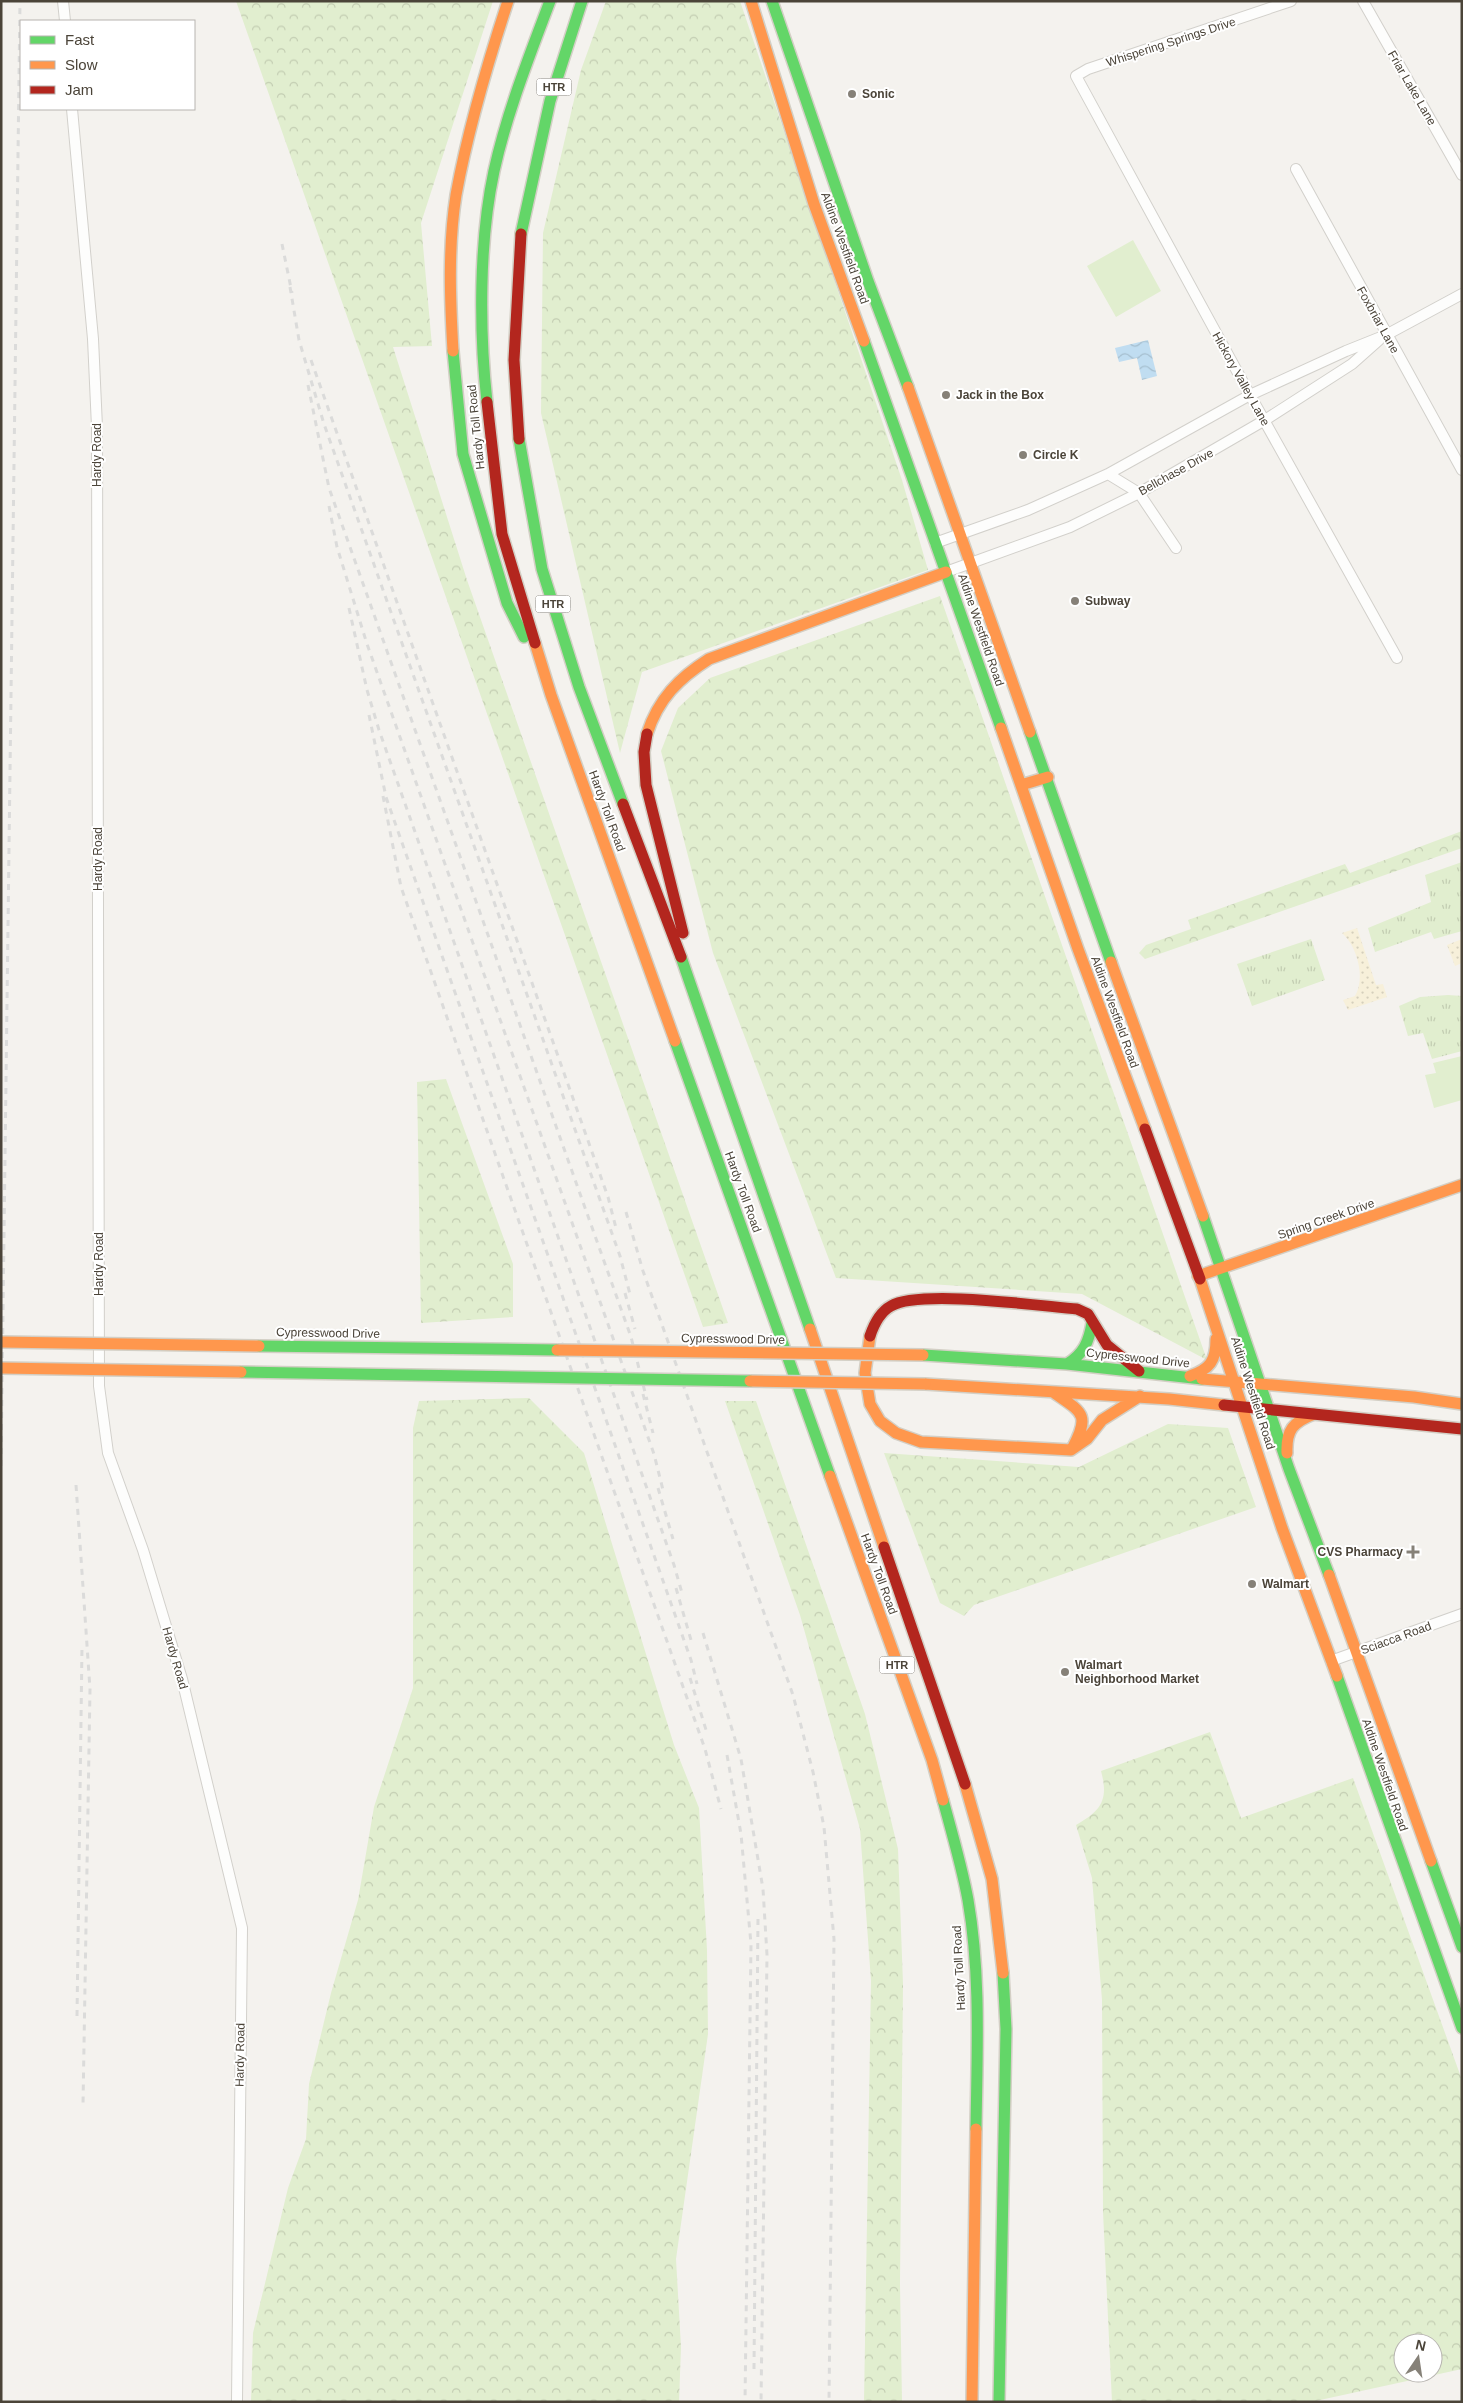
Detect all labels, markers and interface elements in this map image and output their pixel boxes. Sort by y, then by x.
street label: Whispering Springs Drive [1104,14,1238,70]
legend [20,20,195,110]
text: Fast [65,31,95,48]
street label: Friar Lake Lane [1385,48,1439,128]
text: Slow [65,56,98,73]
road number: HTR [536,78,572,95]
text: Jam [65,81,93,98]
place label: Sonic [862,87,895,101]
marker: Sonic [846,88,858,100]
street label: Aldine Westfield Road [818,190,872,306]
street label: Foxbriar Lane [1354,284,1402,356]
street label: Hickory Valley Lane [1209,330,1273,429]
street label: Hardy Toll Road [465,384,487,470]
place label: Jack in the Box [956,388,1044,402]
marker: Jack in the Box [940,389,952,401]
street label: Hardy Road [90,423,104,487]
street label: Bellchase Drive [1136,446,1216,498]
place label: Circle K [1033,448,1079,462]
marker: Circle K [1017,449,1029,461]
street label: Aldine Westfield Road [955,572,1007,688]
place label: Subway [1085,594,1131,608]
marker: Subway [1069,595,1081,607]
road number: HTR [536,596,570,612]
street label: Hardy Toll Road [586,769,628,853]
street label: Hardy Road [91,827,105,891]
street label: Aldine Westfield Road [1088,954,1142,1070]
street label: Hardy Toll Road [722,1150,764,1234]
street label: Spring Creek Drive [1276,1196,1377,1242]
street label: Hardy Road [92,1232,106,1296]
street label: Cypresswood Drive [276,1325,380,1341]
street label: Cypresswood Drive [681,1331,785,1347]
street label: Aldine Westfield Road [1228,1335,1278,1451]
street label: Cypresswood Drive [1086,1346,1191,1370]
street label: Hardy Toll Road [858,1532,900,1616]
place label: CVS Pharmacy [1318,1545,1403,1559]
marker: CVS Pharmacy [1407,1546,1419,1558]
place label: Walmart [1262,1577,1309,1591]
marker: Walmart [1246,1578,1258,1590]
street label: Sciacca Road [1359,1619,1433,1657]
street label: Hardy Road [159,1625,191,1691]
road number: HTR [880,1656,914,1674]
place label: Walmart Neighborhood Market [1075,1658,1199,1686]
marker: Walmart Neighborhood Market [1059,1666,1071,1678]
street label: Aldine Westfield Road [1359,1717,1411,1833]
street label: Hardy Toll Road [950,1925,968,2011]
street label: Hardy Road [232,2023,248,2087]
north arrow [1393,2333,1443,2383]
text: N [1414,2336,1428,2354]

